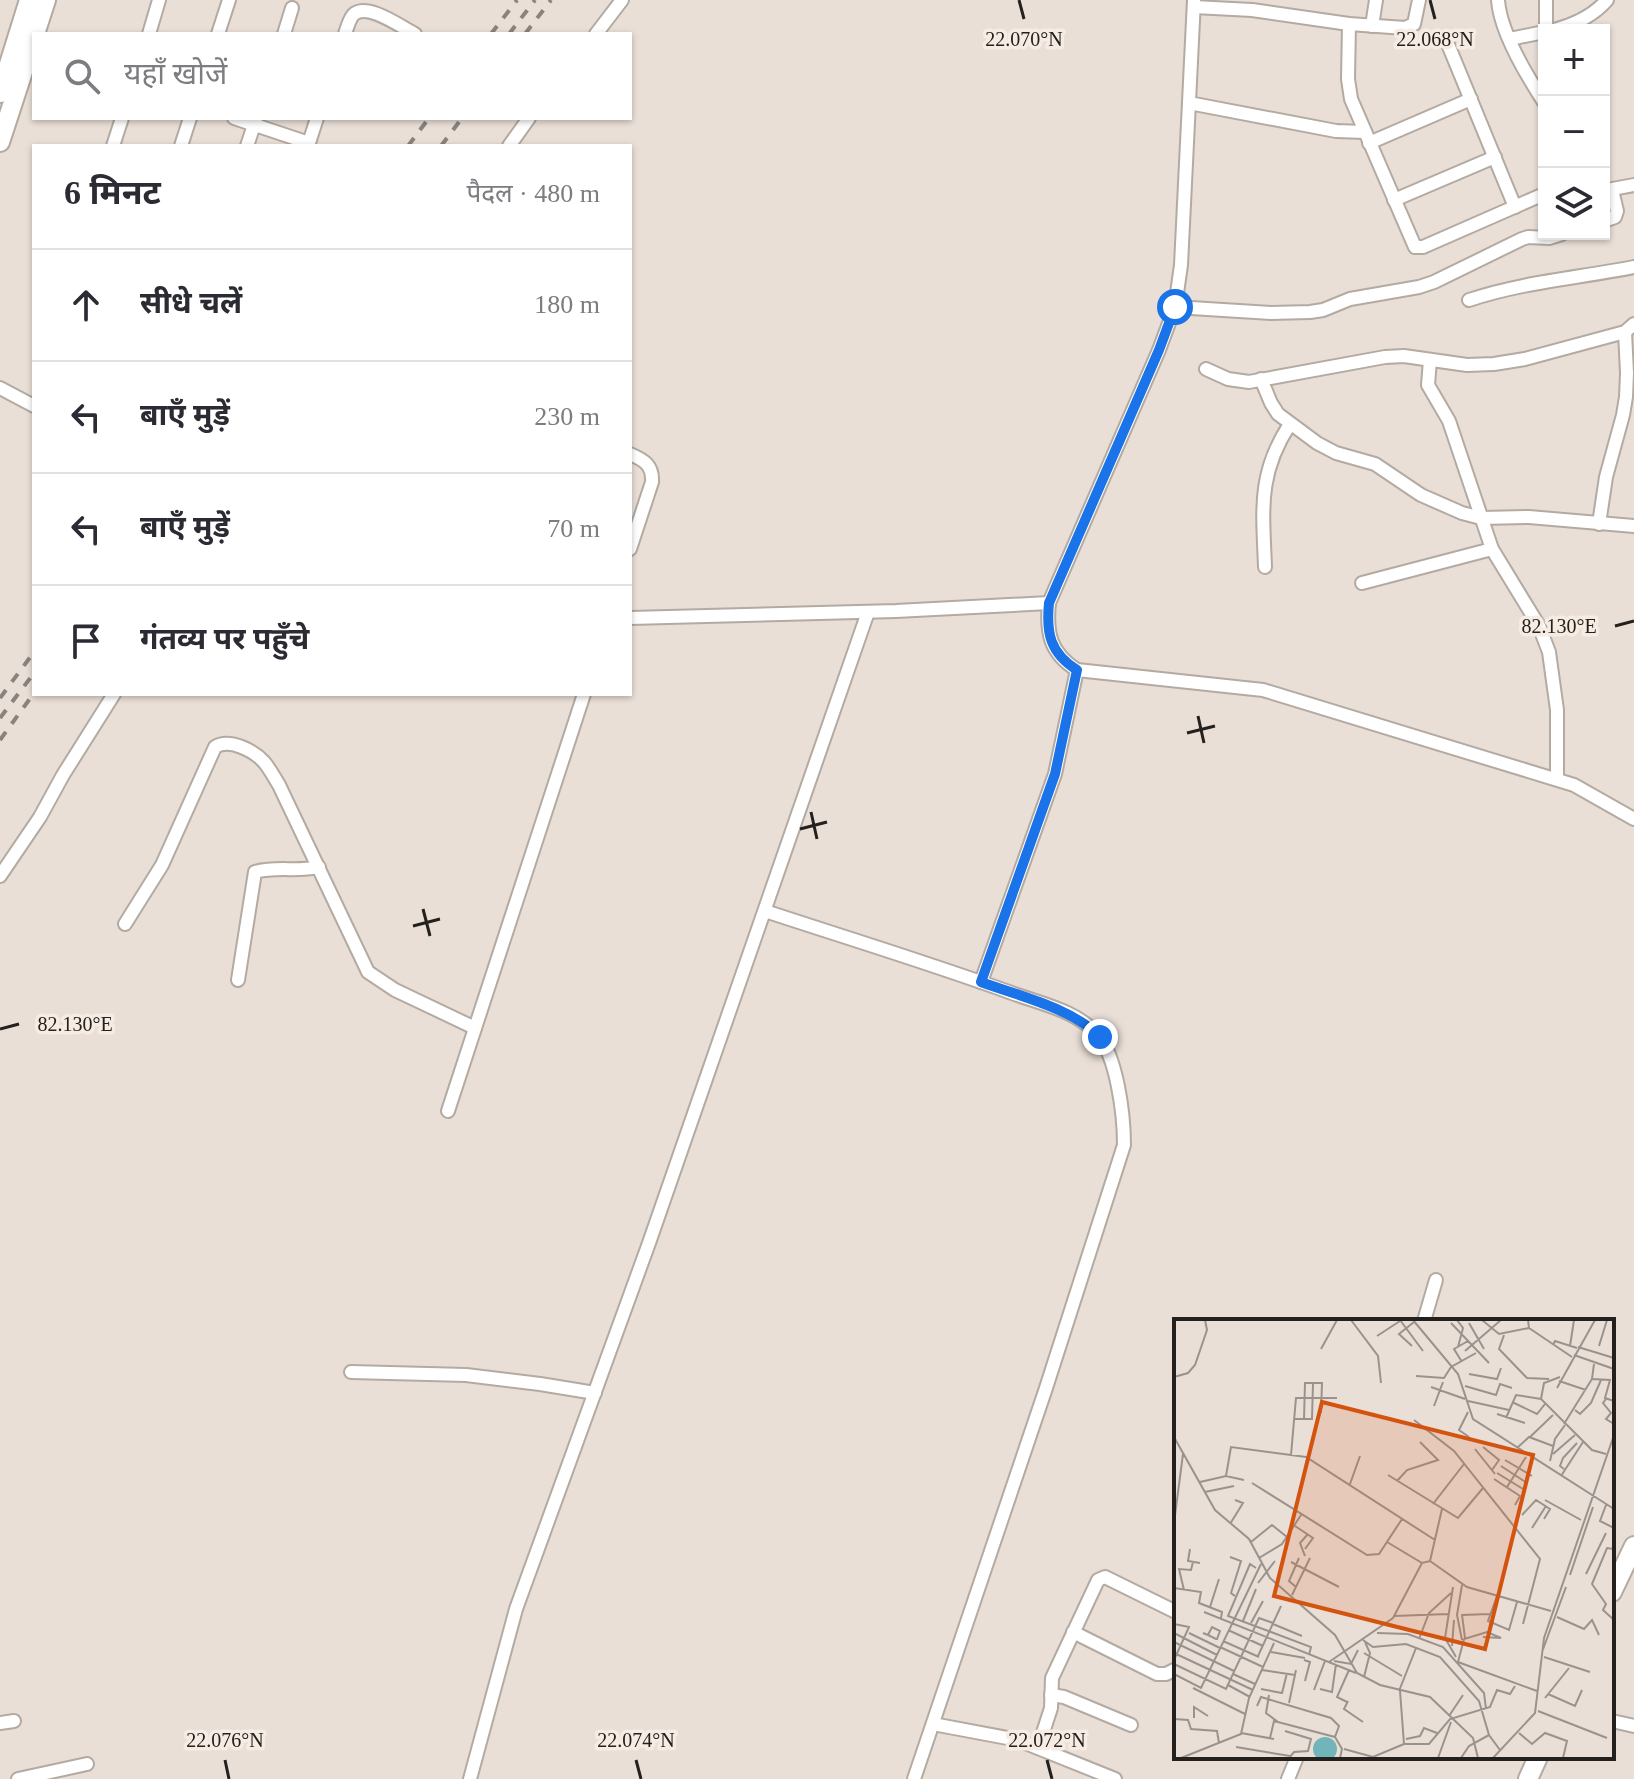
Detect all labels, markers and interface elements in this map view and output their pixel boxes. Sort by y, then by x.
map controls [1538,24,1610,240]
button: + [1538,24,1610,96]
text: 22.070°N [985,28,1063,50]
text: 22.068°N [1396,28,1474,50]
search box [32,32,632,120]
icon: search [60,54,104,98]
text: यहाँ खोजें [124,57,227,90]
button: − [1538,96,1610,168]
button: layers [1538,168,1610,240]
text: 6 मिनट [64,174,161,211]
text: पैदल · 480 m [466,179,600,208]
icon: ahead [64,283,108,327]
text: सीधे चलें [140,286,242,319]
route start [1157,289,1193,325]
text: 180 m [534,290,600,319]
icon: left [64,395,108,439]
text: बाएँ मुड़ें [140,398,230,431]
text: 230 m [534,402,600,431]
icon: left [64,507,108,551]
text: बाएँ मुड़ें [140,510,230,543]
text: 70 m [547,514,600,543]
text: 82.130°E [1521,615,1597,637]
icon: arrive [64,619,108,663]
text: गंतव्य पर पहुँचे [140,622,309,655]
text: 82.130°E [37,1013,113,1035]
route end [1082,1019,1118,1055]
inset map [1174,1319,1614,1759]
text: 22.076°N [186,1729,264,1751]
text: 22.074°N [597,1729,675,1751]
text: 22.072°N [1008,1729,1086,1751]

